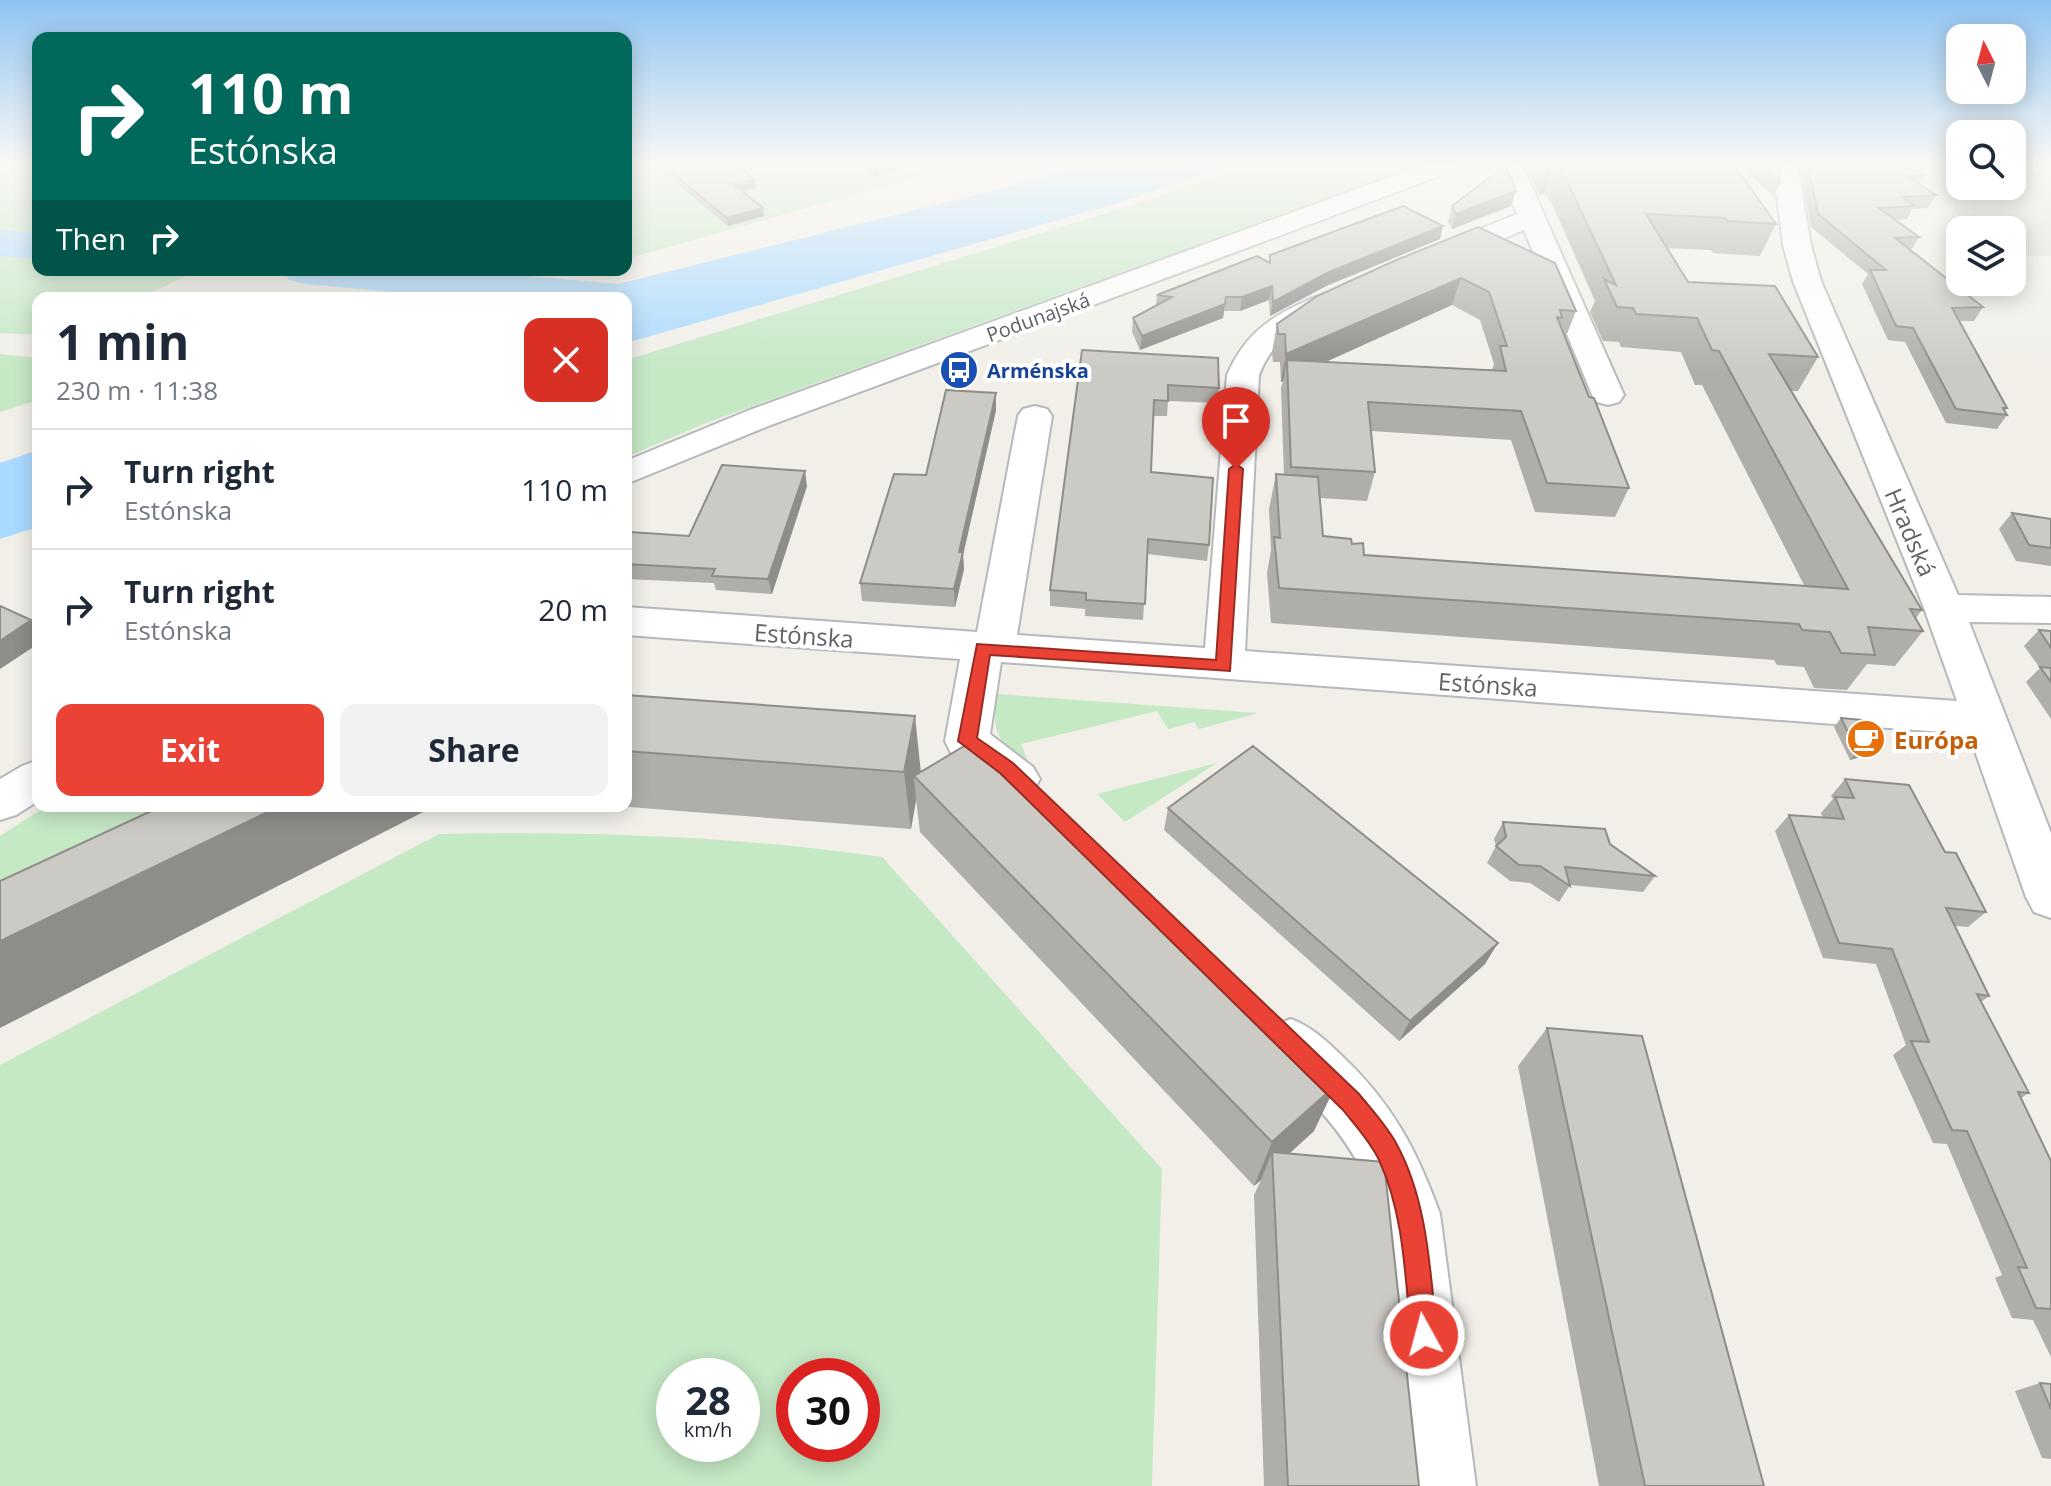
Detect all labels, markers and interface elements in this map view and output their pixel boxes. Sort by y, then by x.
north arrow [1946,24,2026,104]
map controls [1946,24,2026,296]
text: 110 m [188,54,354,130]
icon: right [56,64,160,168]
button: search [1946,120,2026,200]
text: Estónska [188,126,338,175]
icon: right [142,216,186,260]
button: layers [1946,216,2026,296]
text: Then [56,218,126,259]
street label: Podunajská [983,286,1093,348]
text: 1 min [56,309,189,374]
button: close [524,318,608,402]
bus stop icon: Arménska [938,349,980,391]
place label: Arménska [987,357,1089,384]
text: 230 m · 11:38 [56,372,218,408]
pin [1202,387,1270,469]
icon: arrive [1214,399,1258,443]
text: Turn right [124,451,275,492]
icon: right [56,467,100,511]
text: 110 m [521,469,608,510]
street label: Hradská [1878,483,1944,581]
text: Estónska [124,492,232,528]
text: Turn right [124,571,275,612]
icon: right [56,587,100,631]
text: 20 m [538,589,608,630]
text: Estónska [124,612,232,648]
street label: Estónska [753,615,855,655]
street label: Estónska [1437,664,1539,704]
button: Exit [56,704,324,796]
button: Share [340,704,608,796]
cafe icon: Európa [1845,718,1887,760]
place label: Európa [1894,723,1979,756]
position arrow [1382,1293,1466,1377]
speed limit sign: 30 [776,1358,880,1462]
text: 28 [685,1372,731,1427]
text: km/h [684,1416,732,1443]

